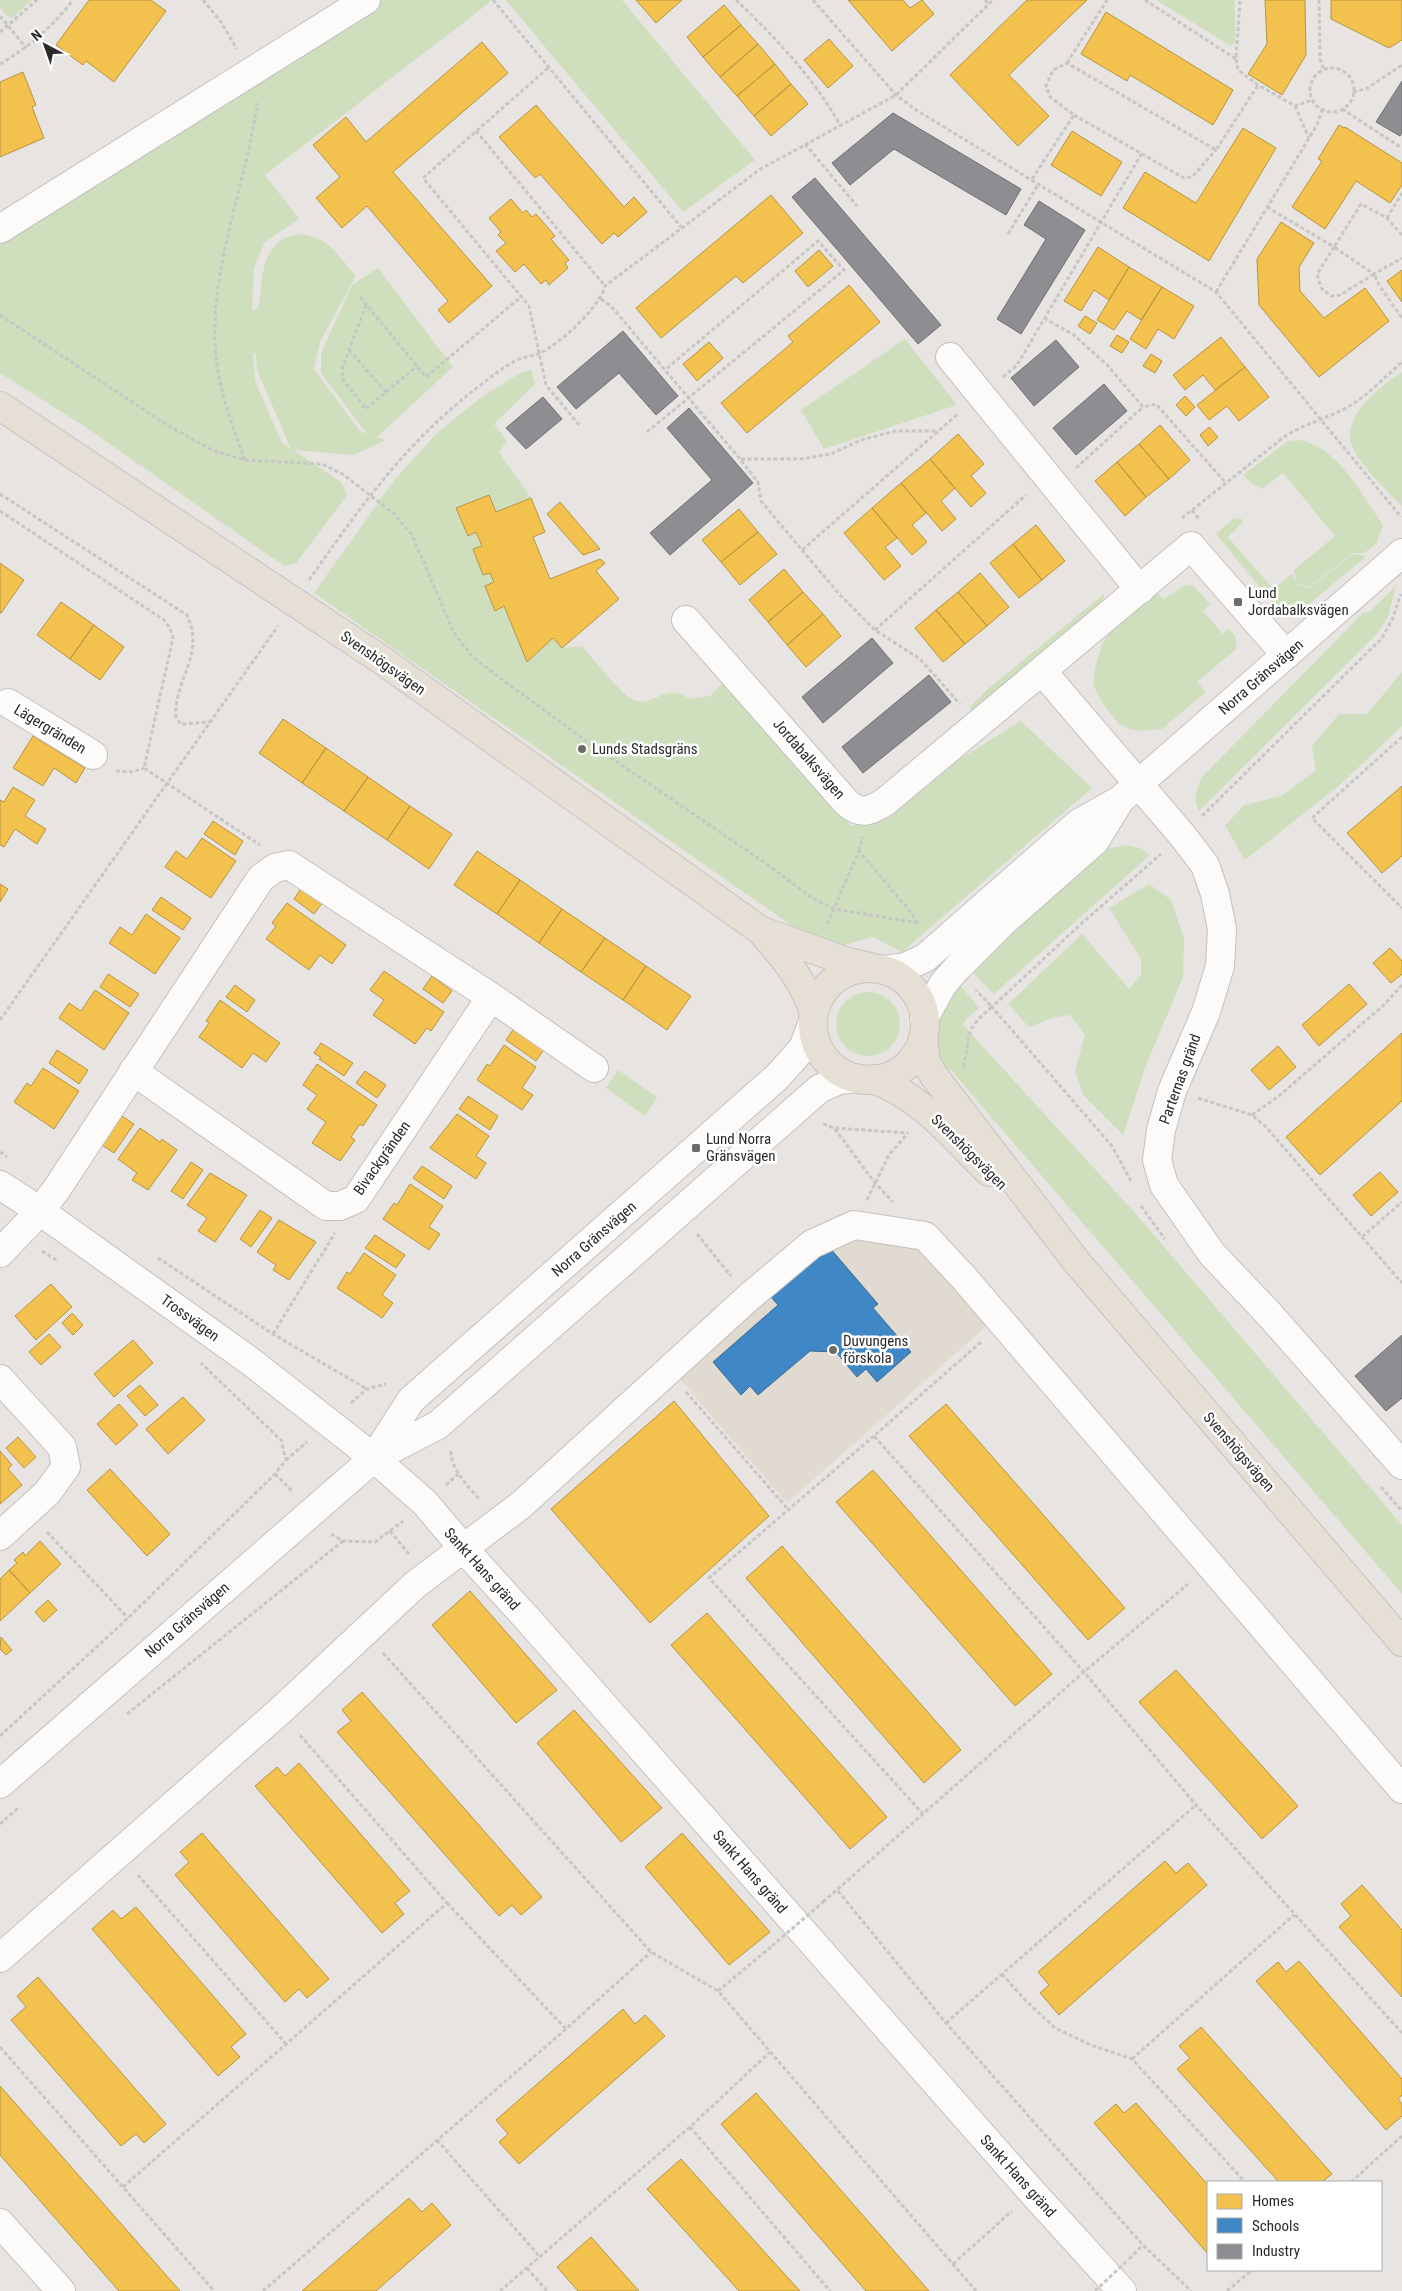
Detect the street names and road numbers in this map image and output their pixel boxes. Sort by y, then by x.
street label: Svenshögsvägen [337,627,429,699]
street label: Norra Gränsvägen [1215,635,1307,719]
street label: Lägergränden [11,700,89,758]
street label: Jordabalksvägen [769,715,849,803]
street label: Parternas gränd [1155,1031,1205,1127]
street label: Svenshögsvägen [927,1110,1011,1194]
street label: Bivackgränden [350,1117,414,1199]
street label: Norra Gränsvägen [548,1197,640,1281]
street label: Trossvägen [157,1291,223,1345]
street label: Svenshögsvägen [1200,1409,1278,1495]
street label: Sankt Hans gränd [440,1524,524,1614]
street label: Norra Gränsvägen [141,1578,233,1662]
street label: Sankt Hans gränd [709,1827,791,1917]
street label: Sankt Hans gränd [976,2131,1060,2221]

